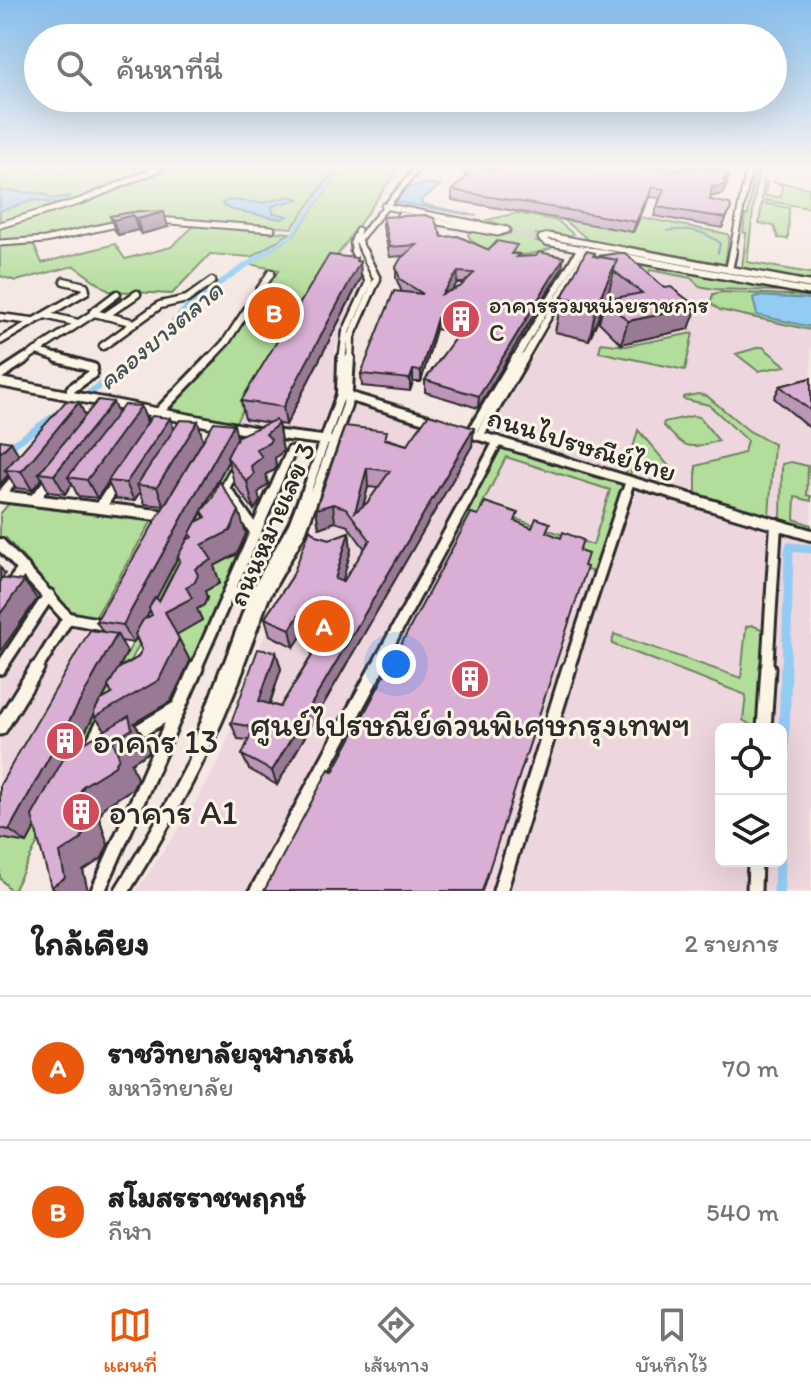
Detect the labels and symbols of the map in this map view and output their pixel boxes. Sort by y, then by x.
water label: คลองบางตลาด [91,273,229,397]
pin: B [248,283,300,343]
place label: อาคารรวมหน่วยราชการ C [489,290,709,347]
building icon: อาคารรวมหน่วยราชการ C [440,298,482,340]
street label: ถนนไปรษณีย์ไทย [484,399,680,489]
street label: ถนนหมายเลข 3 [220,437,322,611]
pin: A [298,596,350,656]
your location [376,644,416,684]
building icon: ศูนย์ไปรษณีย์ด่วนพิเศษกรุงเทพฯ [449,658,491,700]
place label: ศูนย์ไปรษณีย์ด่วนพิเศษกรุงเทพฯ [250,704,690,747]
building icon: อาคาร 13 [44,720,86,762]
place label: อาคาร 13 [93,721,218,762]
building icon: อาคาร A1 [60,791,102,833]
place label: อาคาร A1 [109,792,237,833]

